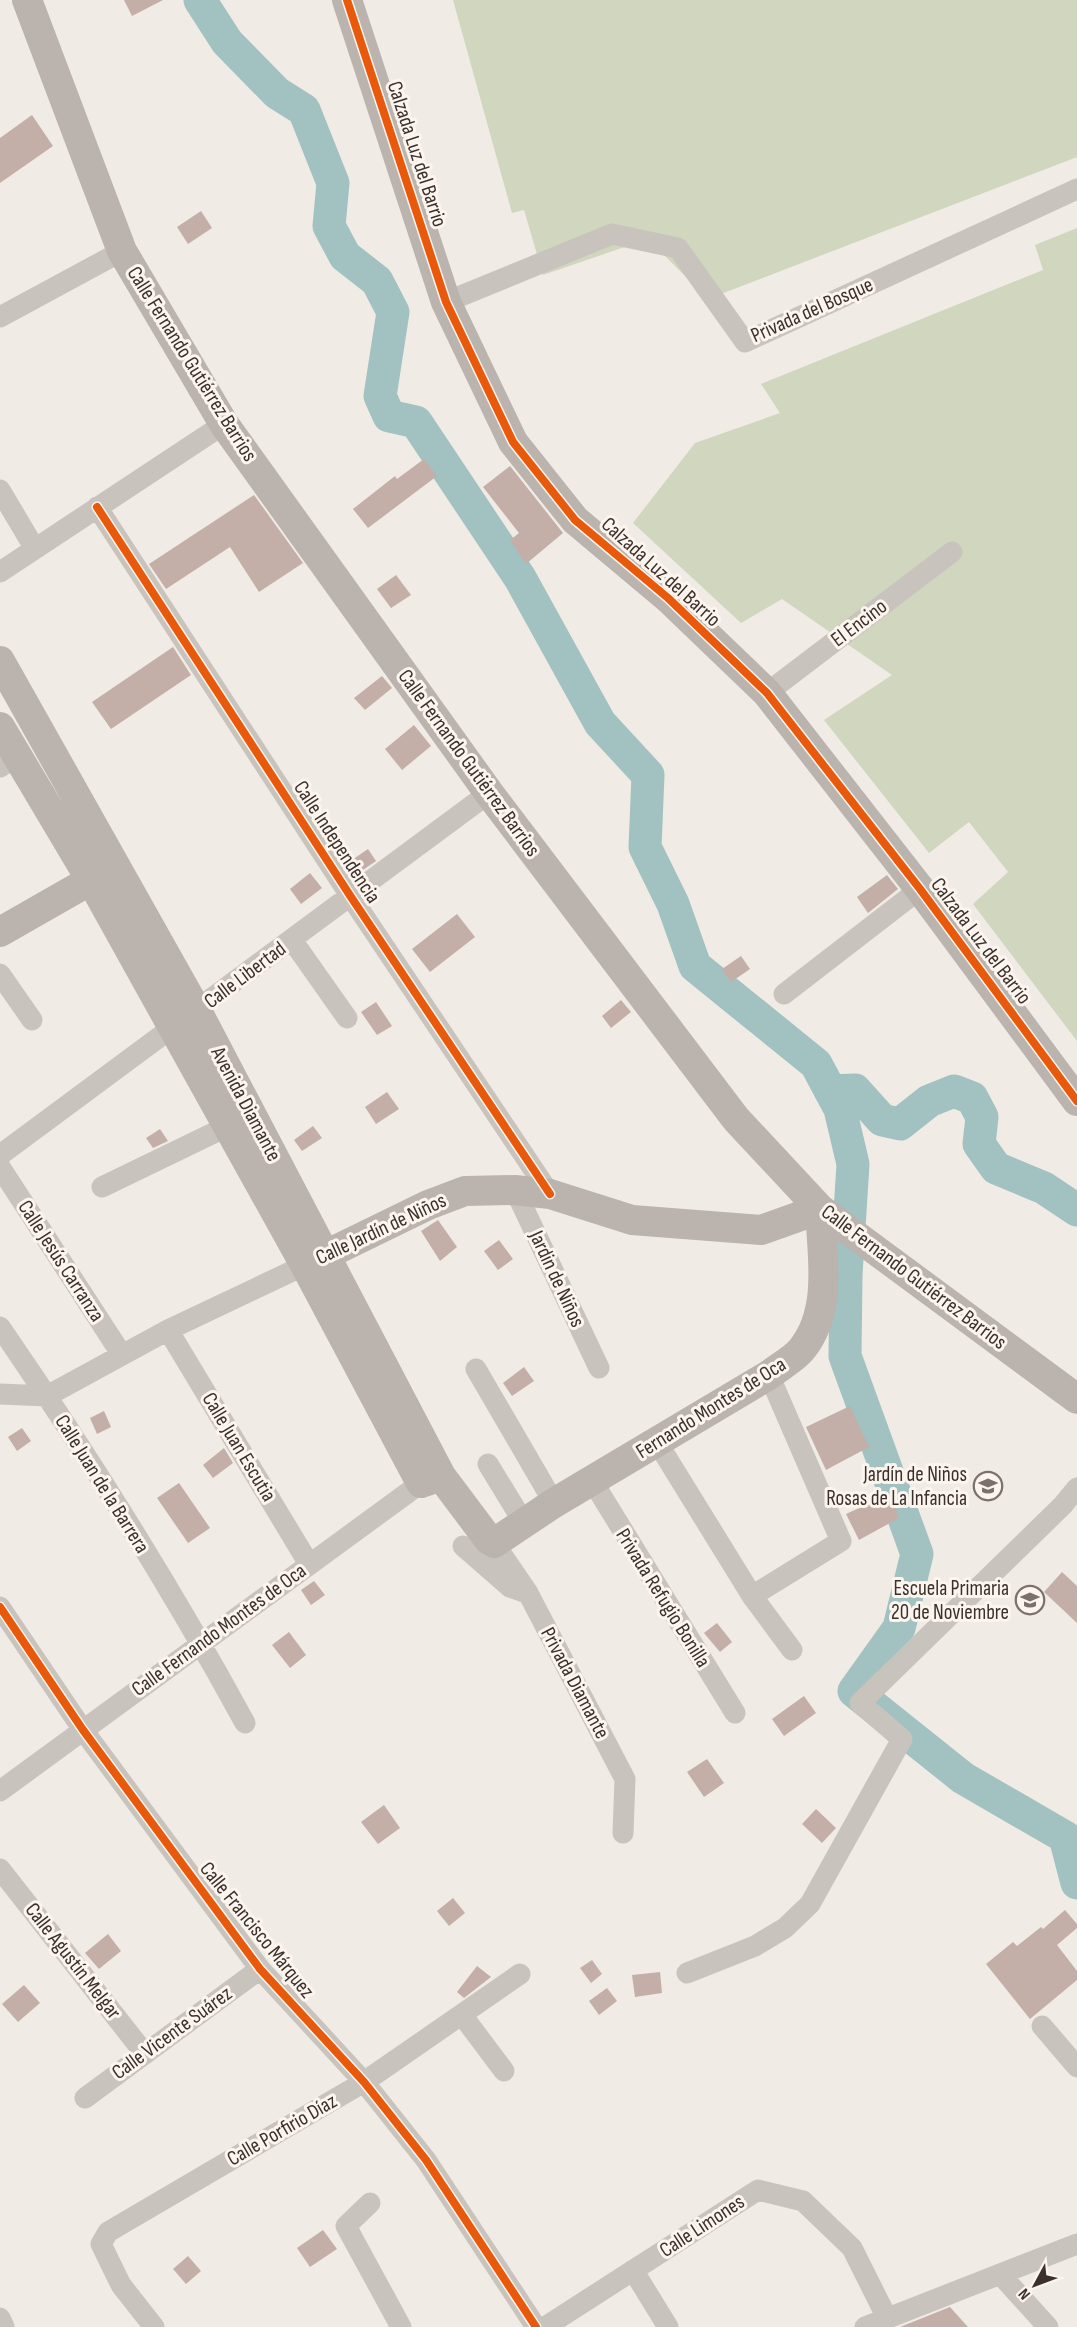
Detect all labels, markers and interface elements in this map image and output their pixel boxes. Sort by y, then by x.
street label: Calzada Luz del Barrio [382,78,452,230]
street label: Calle Fernando Gutiérrez Barrios [122,262,262,466]
street label: Privada del Bosque [747,272,877,348]
street label: Calzada Luz del Barrio [596,512,726,632]
street label: El Encino [826,594,892,652]
street label: Calle Fernando Gutiérrez Barrios [393,665,545,861]
street label: Calle Independencia [288,776,386,908]
street label: Calzada Luz del Barrio [925,873,1037,1009]
street label: Calle Libertad [199,936,291,1014]
street label: Avenida Diamante [205,1042,287,1165]
street label: Calle Jardín de Niños [312,1188,450,1270]
street label: Calle Jesús Carranza [12,1196,110,1326]
street label: Calle Fernando Gutiérrez Barrios [817,1199,1011,1355]
street label: Jardin de Niños [523,1226,590,1331]
street label: Fernando Montes de Oca [631,1352,791,1464]
street label: Calle Juan Escutia [197,1388,281,1506]
street label: Calle Juan de la Barrera [49,1410,155,1558]
place label: Jardín de Niños Rosas de La Infancia [826,1462,967,1511]
school or university icon: Jardín de Niños Rosas de La Infancia [972,1470,1004,1502]
street label: Privada Refugio Bonilla [610,1524,716,1672]
street label: Calle Fernando Montes de Oca [127,1558,311,1702]
place label: Escuela Primaria 20 de Noviembre [891,1576,1009,1625]
school or university icon: Escuela Primaria 20 de Noviembre [1014,1584,1046,1616]
street label: Privada Diamante [535,1623,615,1743]
street label: Calle Francisco Márquez [194,1857,320,2004]
street label: Calle Agustín Melgar [20,1898,126,2024]
street label: Calle Vicente Suárez [107,1981,237,2085]
street label: Calle Porfirio Díaz [223,2088,342,2171]
street label: Calle Limones [655,2189,749,2263]
north arrow [1005,2255,1065,2315]
text: N [1015,2284,1035,2303]

